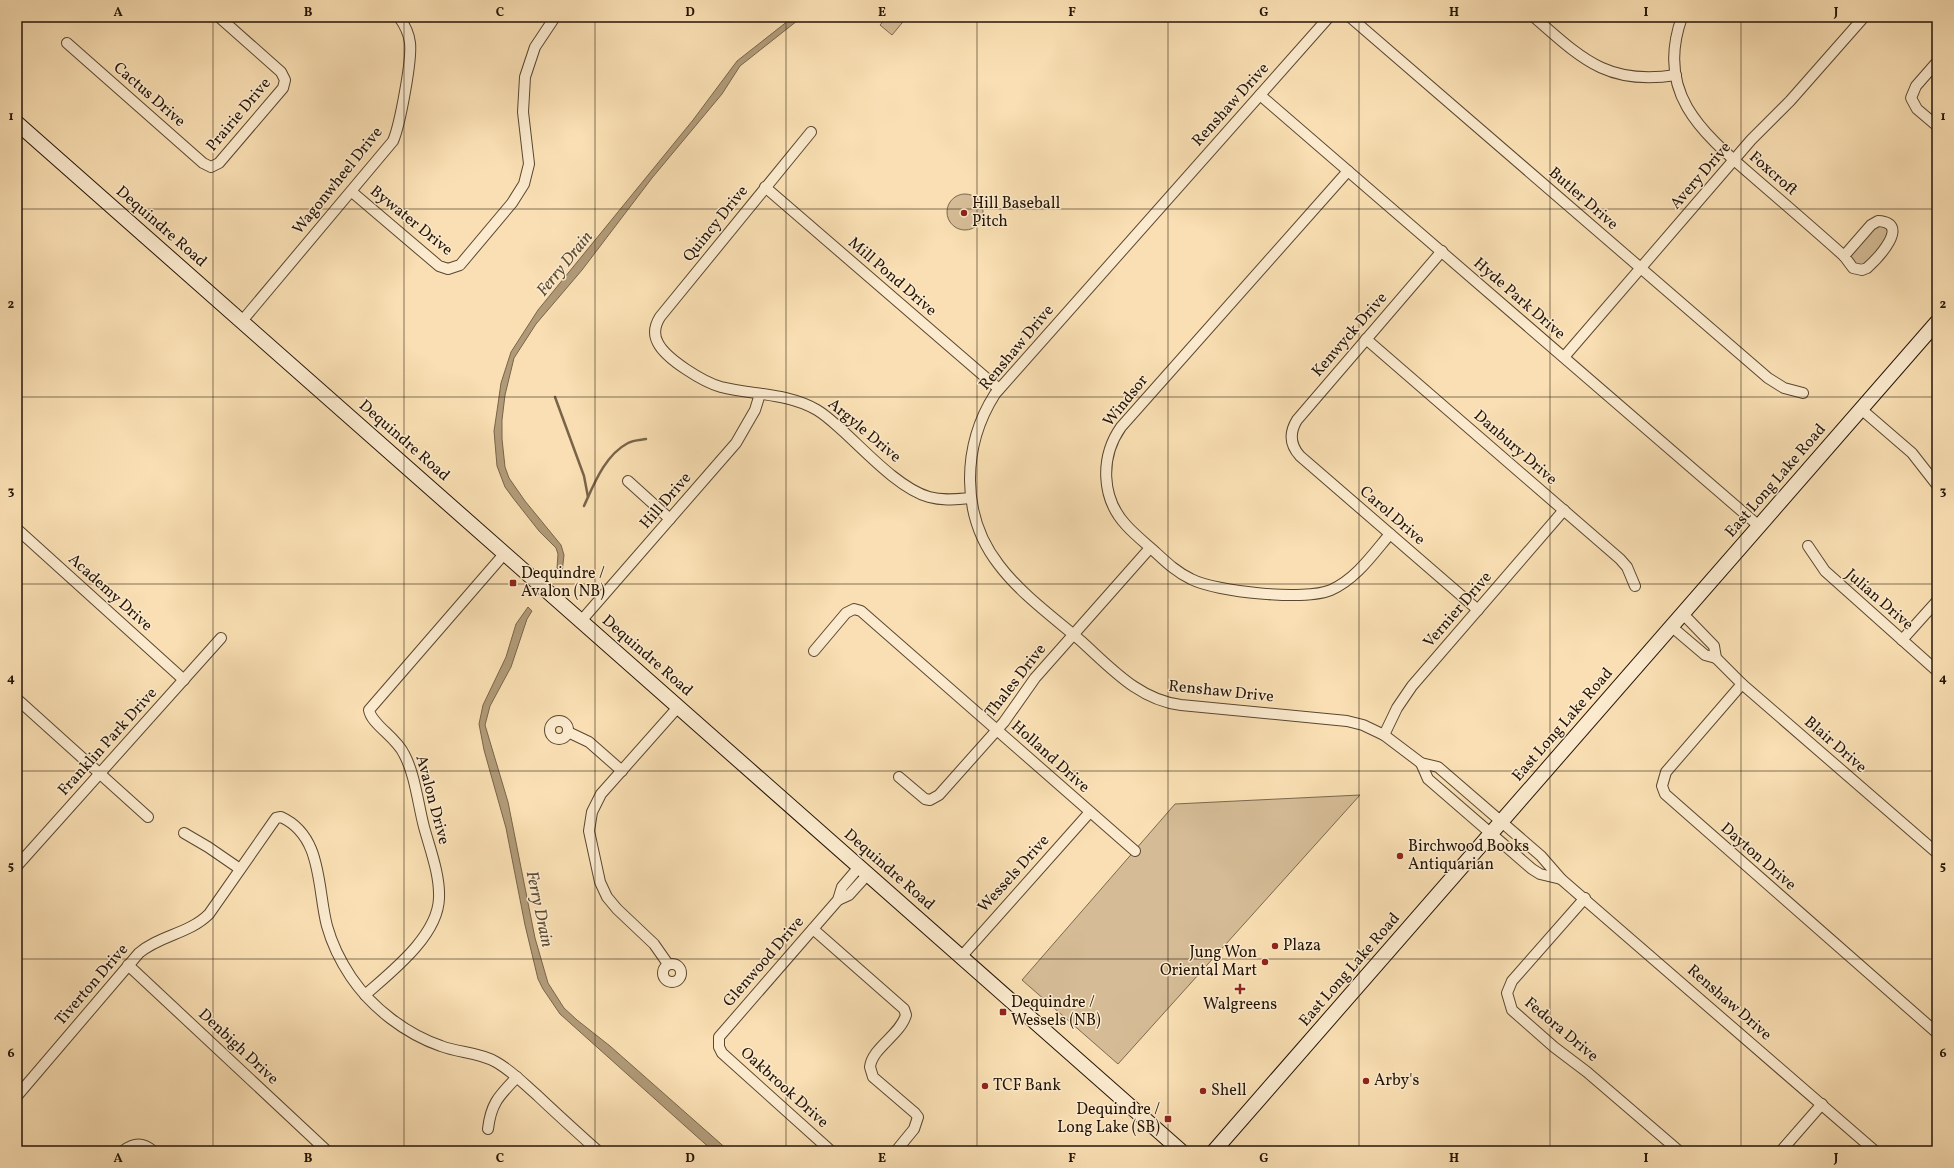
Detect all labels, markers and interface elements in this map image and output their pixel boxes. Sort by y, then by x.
text: A [113,4,123,22]
text: B [304,4,313,22]
text: C [496,4,504,22]
text: D [685,4,695,22]
text: E [878,4,886,22]
text: F [1068,4,1076,22]
text: G [1259,4,1269,22]
text: H [1449,4,1459,22]
text: I [1644,4,1649,22]
text: J [1833,4,1839,22]
street label: Cactus Drive [108,57,190,133]
street label: Renshaw Drive [1187,58,1275,152]
street label: Prairie Drive [202,73,276,157]
text: 1 [8,108,14,126]
text: 1 [1940,108,1946,126]
street label: Wagonwheel Drive [288,123,388,239]
street label: Avery Drive [1665,137,1737,215]
street label: Foxcroft [1744,147,1802,201]
street label: Butler Drive [1543,163,1623,235]
street label: Dequindre Road [111,181,211,273]
street label: Bywater Drive [365,181,457,261]
street label: Quincy Drive [678,181,754,267]
place label: Hill Baseball Pitch [972,193,1061,233]
marker: Hill Baseball Pitch [959,208,969,218]
water label: Ferry Drain [532,226,599,301]
street label: Mill Pond Drive [843,232,941,322]
street label: Hyde Park Drive [1468,253,1570,345]
street label: Kenwyck Drive [1307,288,1393,382]
text: 2 [8,296,15,314]
text: 2 [1940,296,1947,314]
street label: Renshaw Drive [975,300,1059,396]
street label: Windsor [1098,370,1154,432]
street label: Argyle Drive [823,394,905,468]
street label: Dequindre Road [354,395,454,487]
street label: Danbury Drive [1468,406,1562,490]
street label: East Long Lake Road [1720,419,1832,543]
street label: Hill Drive [635,468,697,534]
street label: Carol Drive [1354,481,1430,551]
text: 3 [8,483,15,501]
text: 3 [1940,483,1947,501]
street label: Academy Drive [63,549,157,637]
place label: Dequindre / Avalon (NB) [521,563,605,603]
street label: Julian Drive [1840,564,1918,636]
street label: Vernier Drive [1419,567,1497,653]
marker: Dequindre / Avalon (NB) [508,578,518,588]
street label: Dequindre Road [597,610,697,702]
street label: Thales Drive [980,640,1052,722]
street label: East Long Lake Road [1507,663,1619,787]
text: 4 [7,670,15,688]
text: 4 [1939,670,1947,688]
street label: Renshaw Drive [1167,676,1275,708]
street label: Franklin Park Drive [53,683,163,801]
street label: Blair Drive [1799,712,1871,778]
street label: Holland Drive [1006,716,1094,798]
street label: Avalon Drive [409,753,455,847]
street label: Dayton Drive [1715,818,1801,896]
street label: Dequindre Road [839,824,939,916]
street label: Wessels Drive [973,830,1055,918]
place label: Birchwood Books Antiquarian [1408,836,1529,876]
marker: Birchwood Books Antiquarian [1395,851,1405,861]
text: 5 [8,858,14,876]
text: 5 [1940,858,1946,876]
water label: Ferry Drain [520,869,558,950]
street label: East Long Lake Road [1294,908,1406,1032]
street label: Glenwood Drive [718,912,810,1012]
place label: Plaza [1283,935,1321,957]
street label: Tiverton Drive [50,939,134,1031]
marker: Plaza [1270,941,1280,951]
place label: Jung Won Oriental Mart [1160,942,1257,982]
marker: Jung Won Oriental Mart [1260,957,1270,967]
street label: Renshaw Drive [1682,960,1776,1046]
marker: Walgreens [1235,984,1245,994]
place label: Dequindre / Wessels (NB) [1011,992,1101,1032]
street label: Fedora Drive [1519,993,1603,1067]
place label: Walgreens [1203,994,1277,1016]
street label: Denbigh Drive [193,1004,283,1090]
marker: Dequindre / Wessels (NB) [998,1007,1008,1017]
street label: Oakbrook Drive [735,1042,833,1134]
text: 6 [7,1045,15,1063]
text: 6 [1939,1045,1947,1063]
place label: Arby's [1374,1070,1419,1092]
place label: TCF Bank [993,1075,1061,1097]
marker: Arby's [1361,1076,1371,1086]
place label: Shell [1211,1080,1247,1102]
marker: TCF Bank [980,1081,990,1091]
marker: Shell [1198,1086,1208,1096]
place label: Dequindre / Long Lake (SB) [1057,1099,1160,1139]
marker: Dequindre / Long Lake (SB) [1163,1114,1173,1124]
text: A [113,1150,123,1168]
text: B [304,1150,313,1168]
text: C [496,1150,504,1168]
text: D [685,1150,695,1168]
text: E [878,1150,886,1168]
text: F [1068,1150,1076,1168]
text: G [1259,1150,1269,1168]
text: H [1449,1150,1459,1168]
text: I [1644,1150,1649,1168]
text: J [1833,1150,1839,1168]

